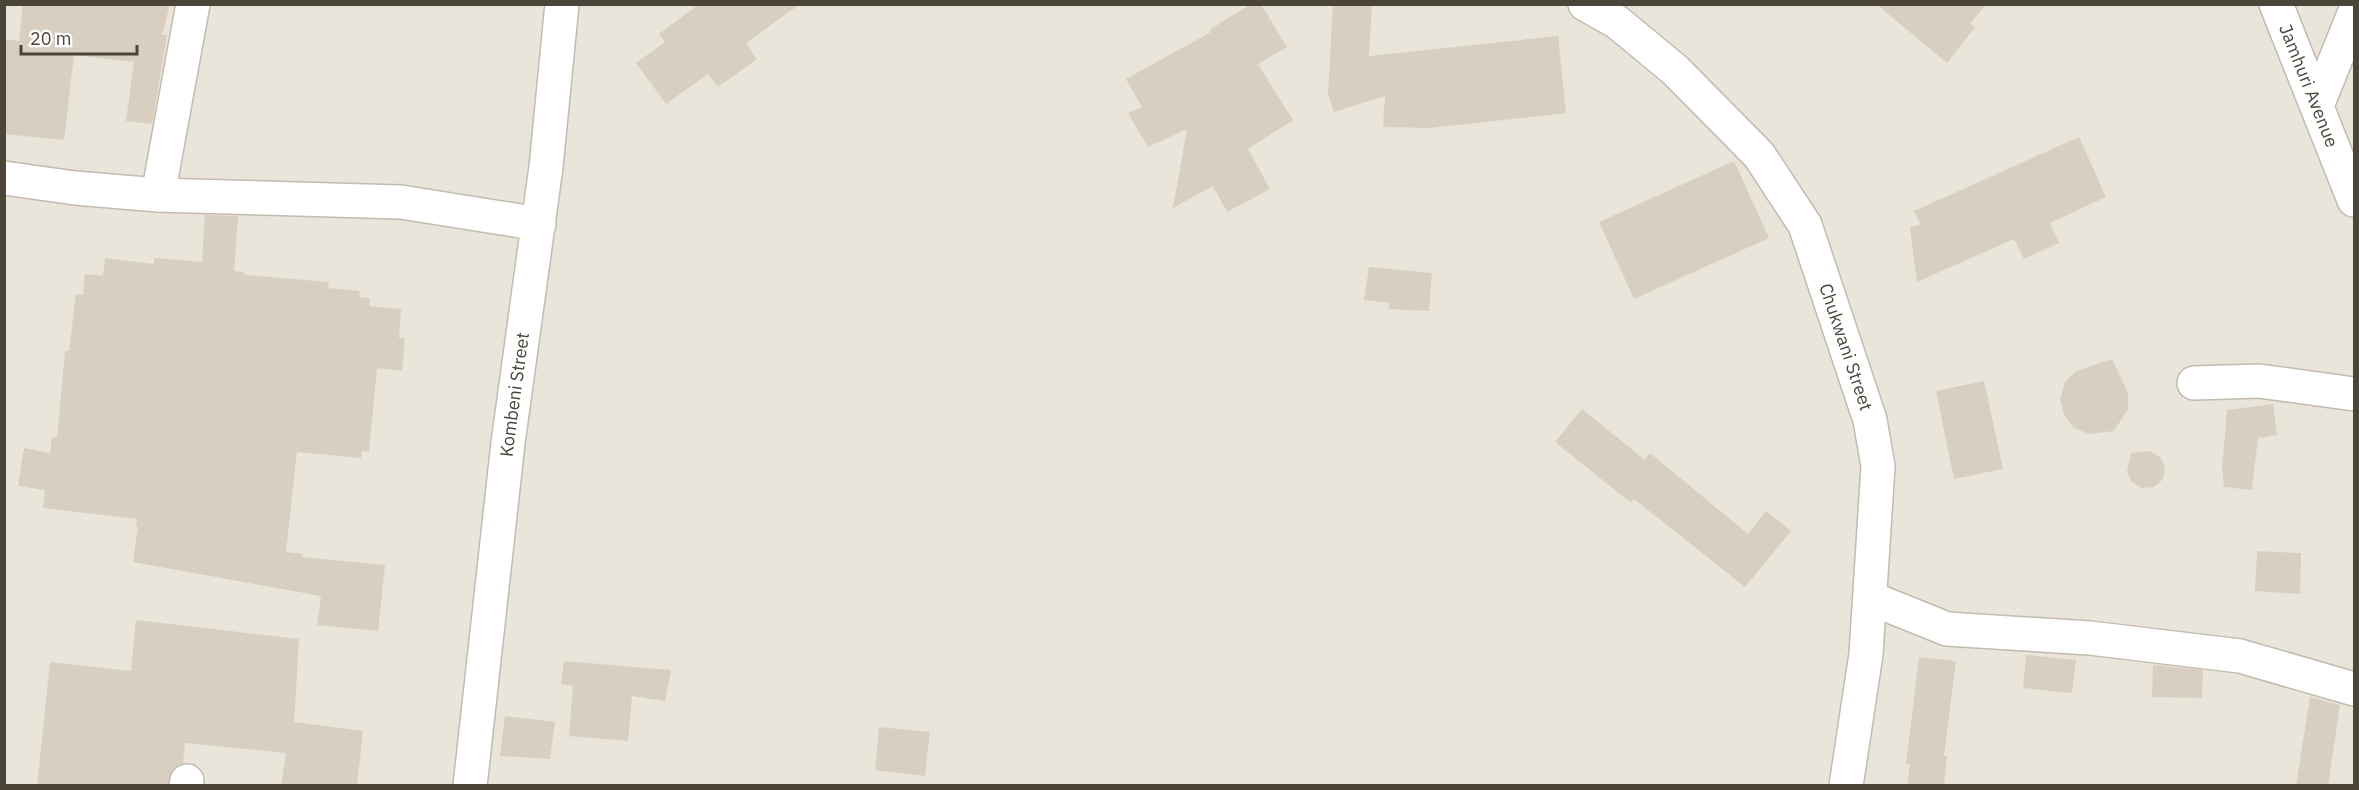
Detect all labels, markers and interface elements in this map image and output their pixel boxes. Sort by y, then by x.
scale bar [21,18,136,56]
street label: Jamhuri Avenue [2274,21,2344,151]
text: 20 m [30,27,72,50]
street label: Chukwani Street [1814,280,1878,414]
street label: Kombeni Street [495,331,534,458]

